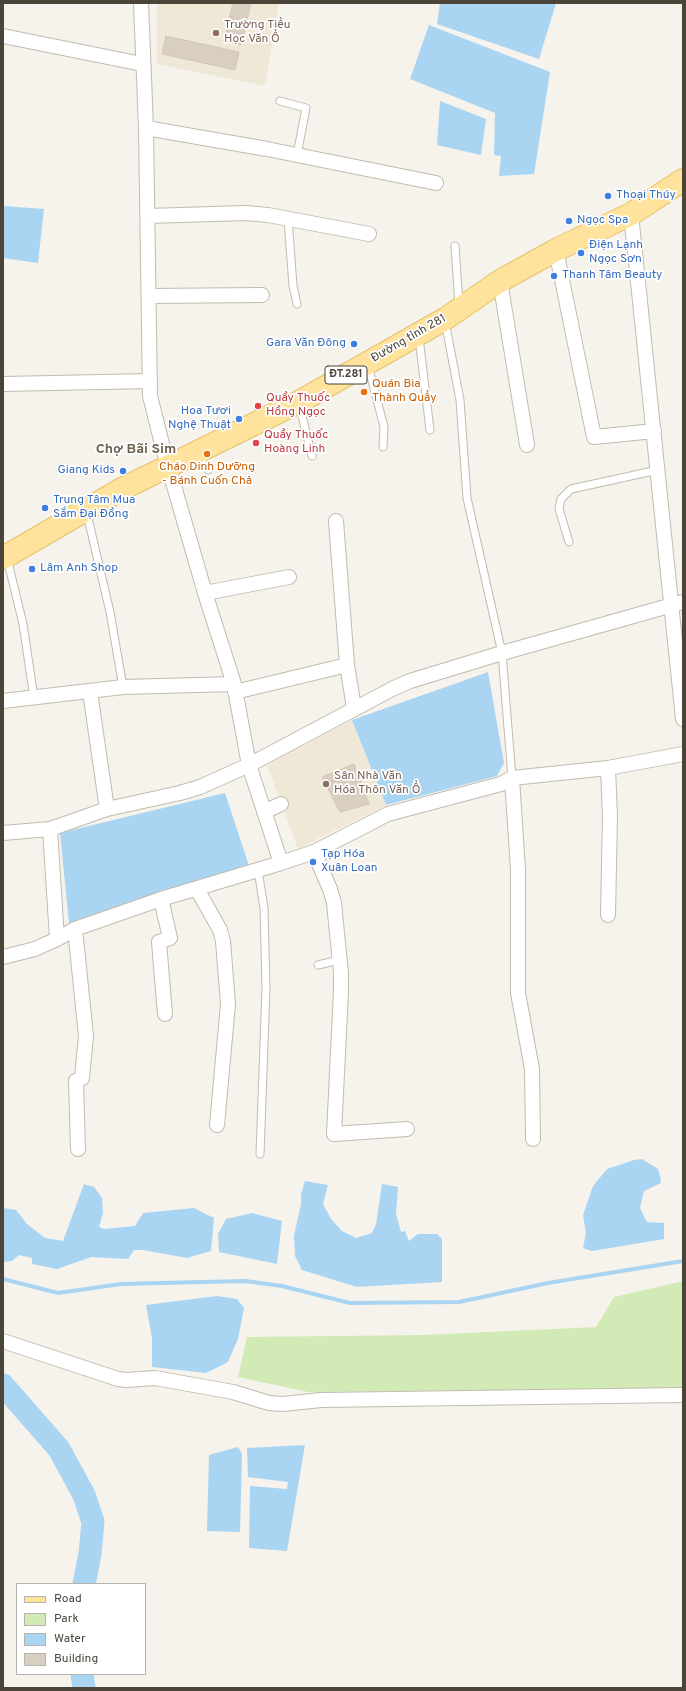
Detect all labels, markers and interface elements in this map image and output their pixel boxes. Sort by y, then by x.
place label: Trường Tiểu Học Văn Ổ [224,19,291,47]
marker: Trường Tiểu Học Văn Ổ [211,28,221,38]
place label: Thoại Thúy [616,189,676,203]
marker: Thoại Thúy [603,191,613,201]
place label: Ngọc Spa [577,214,628,228]
marker: Ngọc Spa [564,216,574,226]
place label: Điện Lạnh Ngọc Sơn [589,239,643,267]
marker: Điện Lạnh Ngọc Sơn [576,248,586,258]
place label: Thanh Tâm Beauty [562,269,662,283]
marker: Thanh Tâm Beauty [549,271,559,281]
street label: Đường tỉnh 281 [369,312,449,366]
place label: Gara Văn Đông [266,337,346,351]
marker: Gara Văn Đông [349,339,359,349]
road number: ĐT.281 [325,366,367,384]
place label: Quán Bia Thành Quẩy [372,378,436,406]
marker: Quán Bia Thành Quẩy [359,387,369,397]
place label: Quầy Thuốc Hồng Ngọc [266,392,330,420]
marker: Quầy Thuốc Hồng Ngọc [253,401,263,411]
place label: Hoa Tươi Nghệ Thuật [168,405,231,433]
marker: Hoa Tươi Nghệ Thuật [234,414,244,424]
place label: Quầy Thuốc Hoàng Linh [264,429,328,457]
marker: Quầy Thuốc Hoàng Linh [251,438,261,448]
district label: Chợ Bãi Sim [96,442,176,458]
marker: Cháo Dinh Dưỡng - Bánh Cuốn Chả [202,449,212,459]
place label: Cháo Dinh Dưỡng - Bánh Cuốn Chả [159,461,255,489]
place label: Giang Kids [57,464,115,478]
marker: Giang Kids [118,466,128,476]
place label: Trung Tâm Mua Sắm Đại Đồng [53,494,135,522]
marker: Trung Tâm Mua Sắm Đại Đồng [40,503,50,513]
place label: Lâm Anh Shop [40,562,118,576]
marker: Lâm Anh Shop [27,564,37,574]
place label: Sân Nhà Văn Hóa Thôn Văn Ổ [334,770,420,798]
marker: Sân Nhà Văn Hóa Thôn Văn Ổ [321,779,331,789]
place label: Tạp Hóa Xuân Loan [321,848,378,876]
marker: Tạp Hóa Xuân Loan [308,857,318,867]
legend [16,1583,146,1675]
text: Road [54,1591,82,1607]
text: Park [54,1611,79,1627]
text: Water [54,1631,86,1647]
text: Building [54,1651,98,1667]

